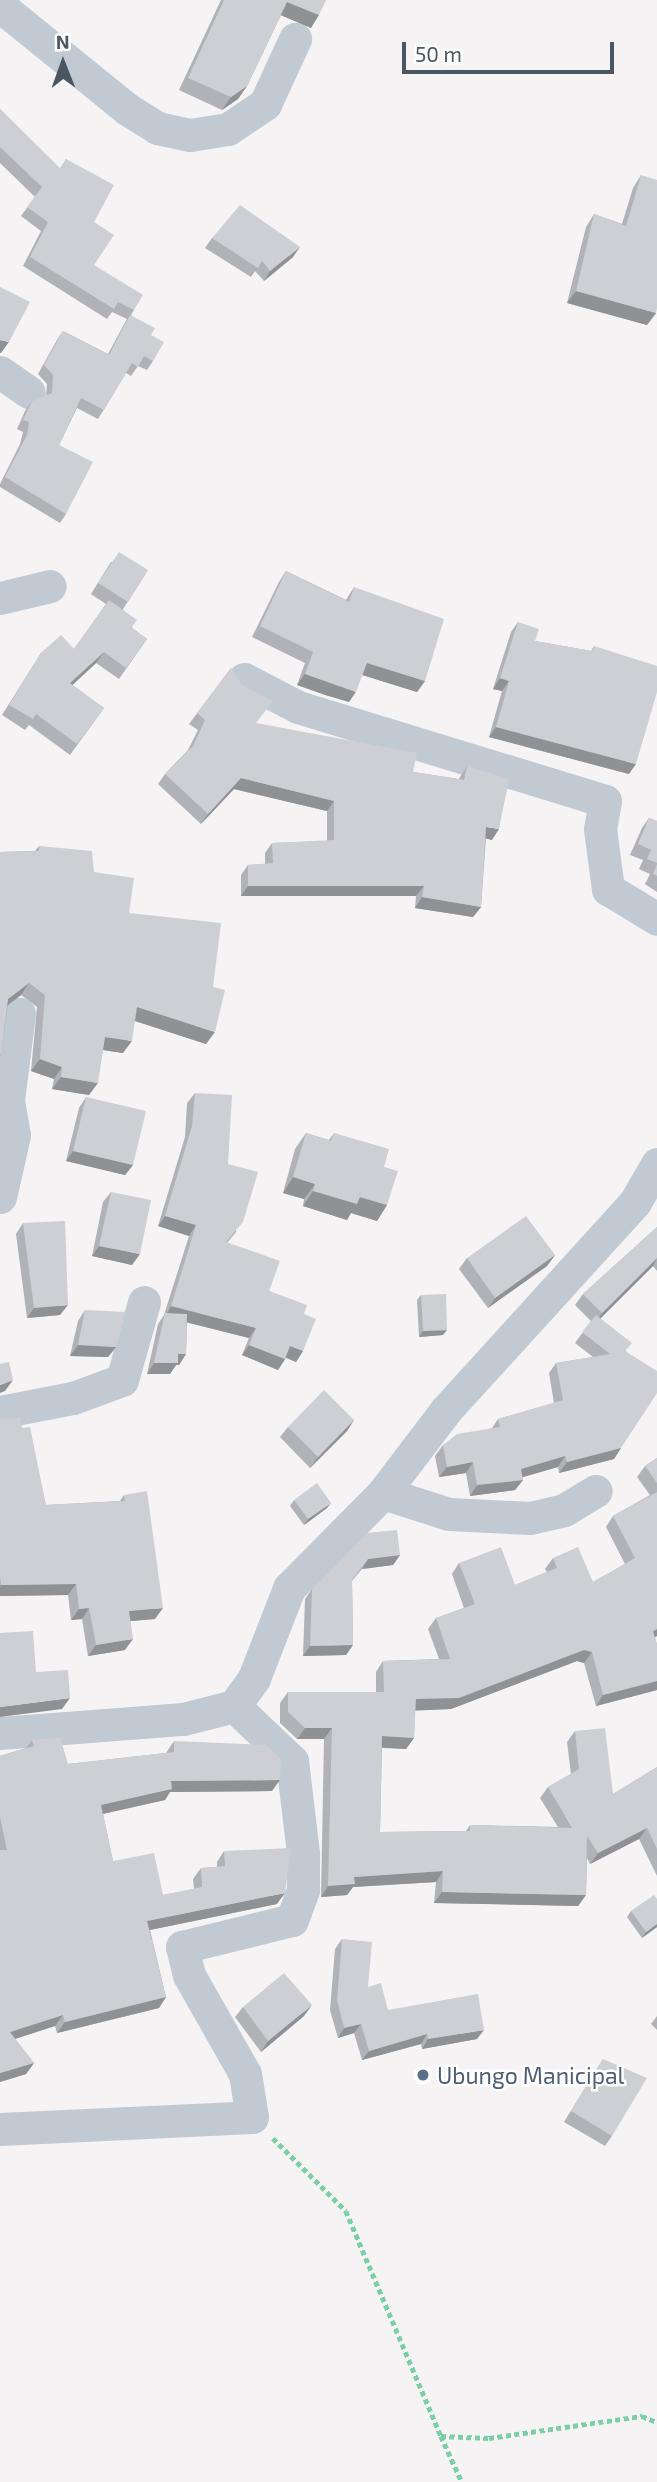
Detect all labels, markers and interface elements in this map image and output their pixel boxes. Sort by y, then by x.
north arrow [28,28,98,98]
scale bar [405,28,617,72]
text: N [56,30,70,53]
text: 50 m [415,41,462,66]
place label: Ubungo Manicipal [437,2061,624,2089]
marker: Ubungo Manicipal [415,2067,431,2083]

